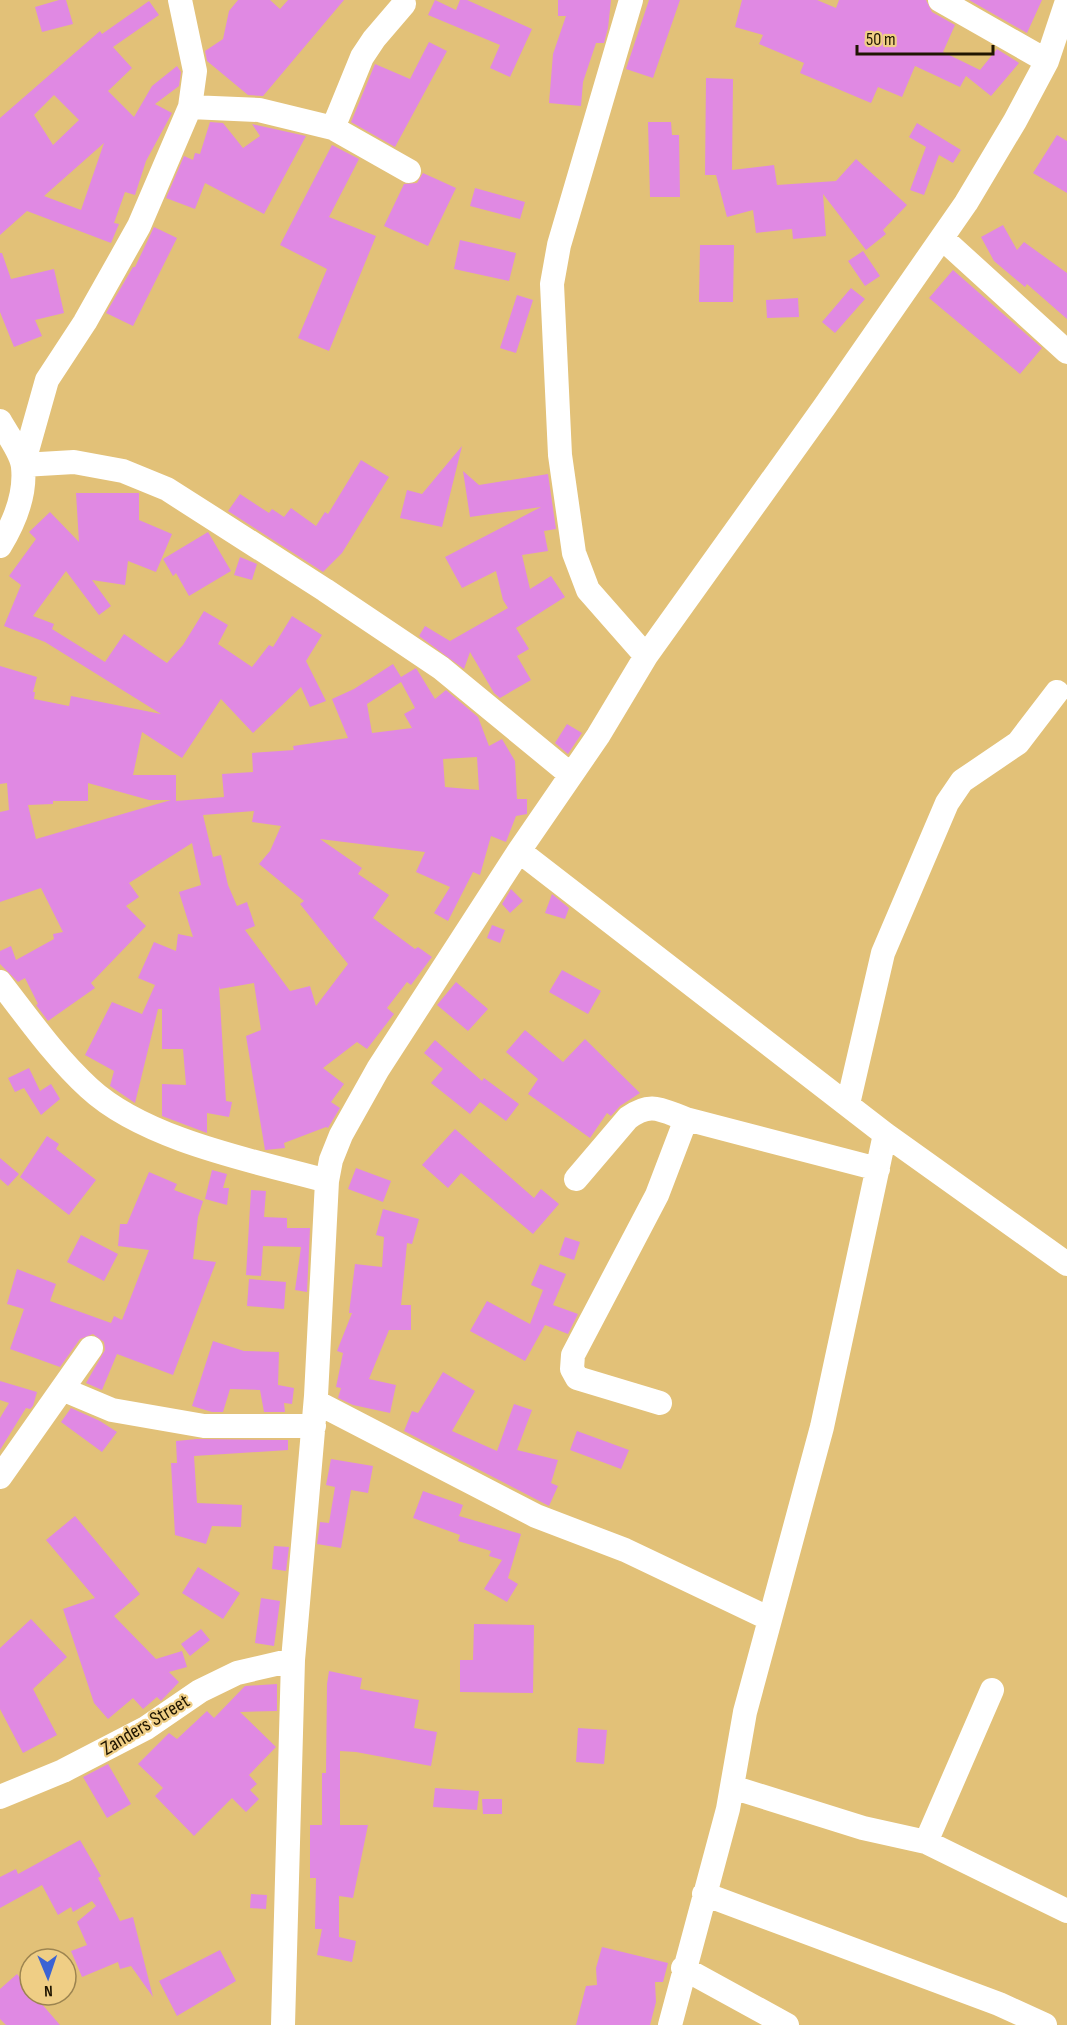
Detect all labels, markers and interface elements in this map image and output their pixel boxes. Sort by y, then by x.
scale bar [857,18,994,56]
text: 50 m [866,29,896,50]
street label: Zanders Street [97,1689,194,1761]
north arrow [18,1947,78,2007]
text: N [44,1981,53,2000]

